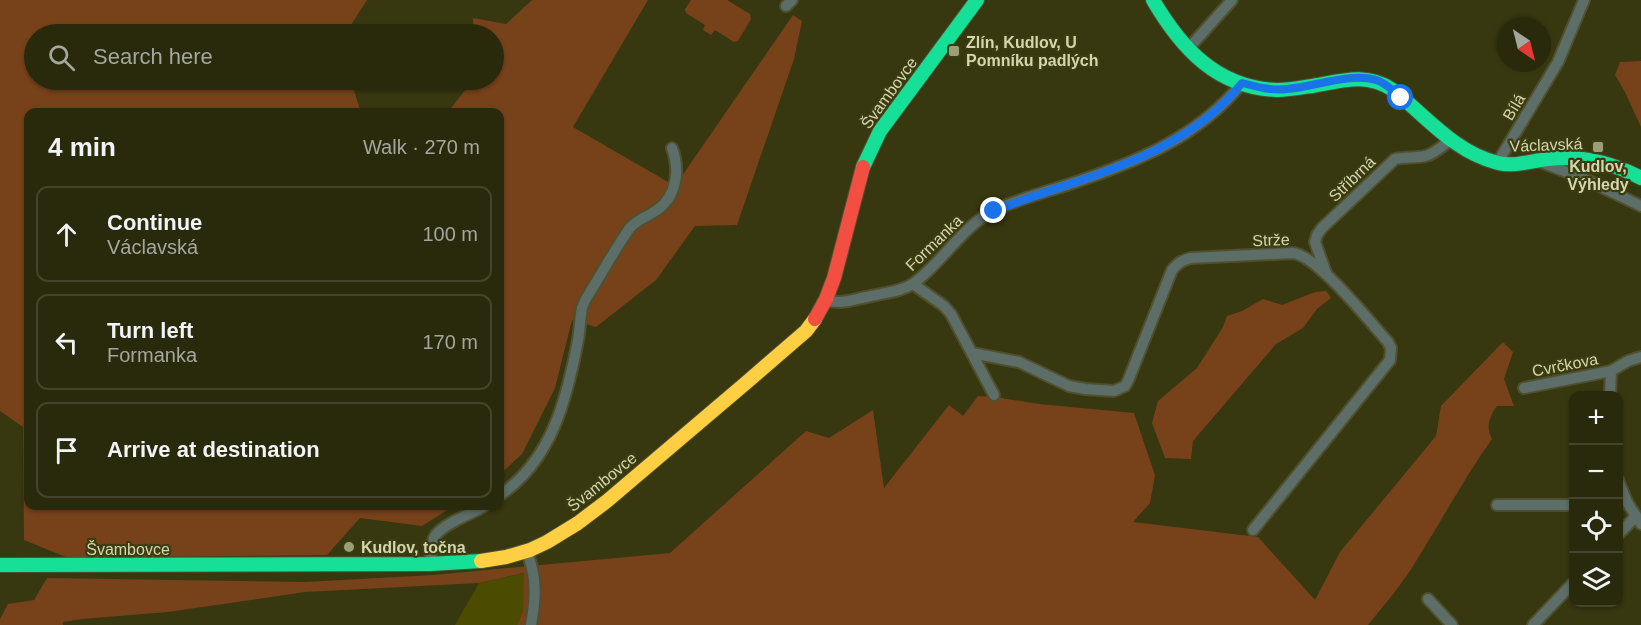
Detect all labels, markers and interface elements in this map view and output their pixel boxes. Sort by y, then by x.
north arrow [1497,18,1551,72]
search box [24,24,504,90]
place label: Zlín, Kudlov, U Pomníku padlých [966,34,1098,69]
icon: search [45,41,78,74]
text: Search here [93,44,213,69]
marker: Zlín, Kudlov, U Pomníku padlých [947,44,961,58]
street label: Švambovce [857,54,921,132]
route start [1387,84,1413,110]
street label: Bílá [1500,91,1528,123]
text: 4 min [48,132,116,162]
street label: Václavská [1509,135,1583,155]
text: Walk · 270 m [363,136,480,158]
marker: Kudlov, Výhledy [1591,140,1605,154]
street label: Stříbrná [1326,153,1378,205]
place label: Kudlov, Výhledy [1567,158,1629,193]
route end [980,197,1006,223]
text: Continue [107,210,202,235]
street label: Formanka [902,212,966,274]
icon: ahead [50,218,83,251]
text: 100 m [422,223,478,245]
street label: Strže [1252,231,1290,249]
text: Václavská [107,236,198,258]
text: Turn left [107,318,193,343]
icon: left [50,326,83,359]
text: 170 m [422,331,478,353]
text: Formanka [107,344,197,366]
street label: Cvrčkova [1531,350,1599,380]
map controls [1569,391,1623,607]
button: + [1569,391,1623,445]
icon: arrive [50,434,83,467]
text: Arrive at destination [107,437,320,462]
button: − [1569,445,1623,499]
street label: Švambovce [564,448,640,515]
button: locate [1569,499,1623,553]
place label: Kudlov, točna [361,539,466,556]
street label: Švambovce [86,540,170,558]
marker: Kudlov, točna [342,540,356,554]
button: layers [1569,553,1623,607]

